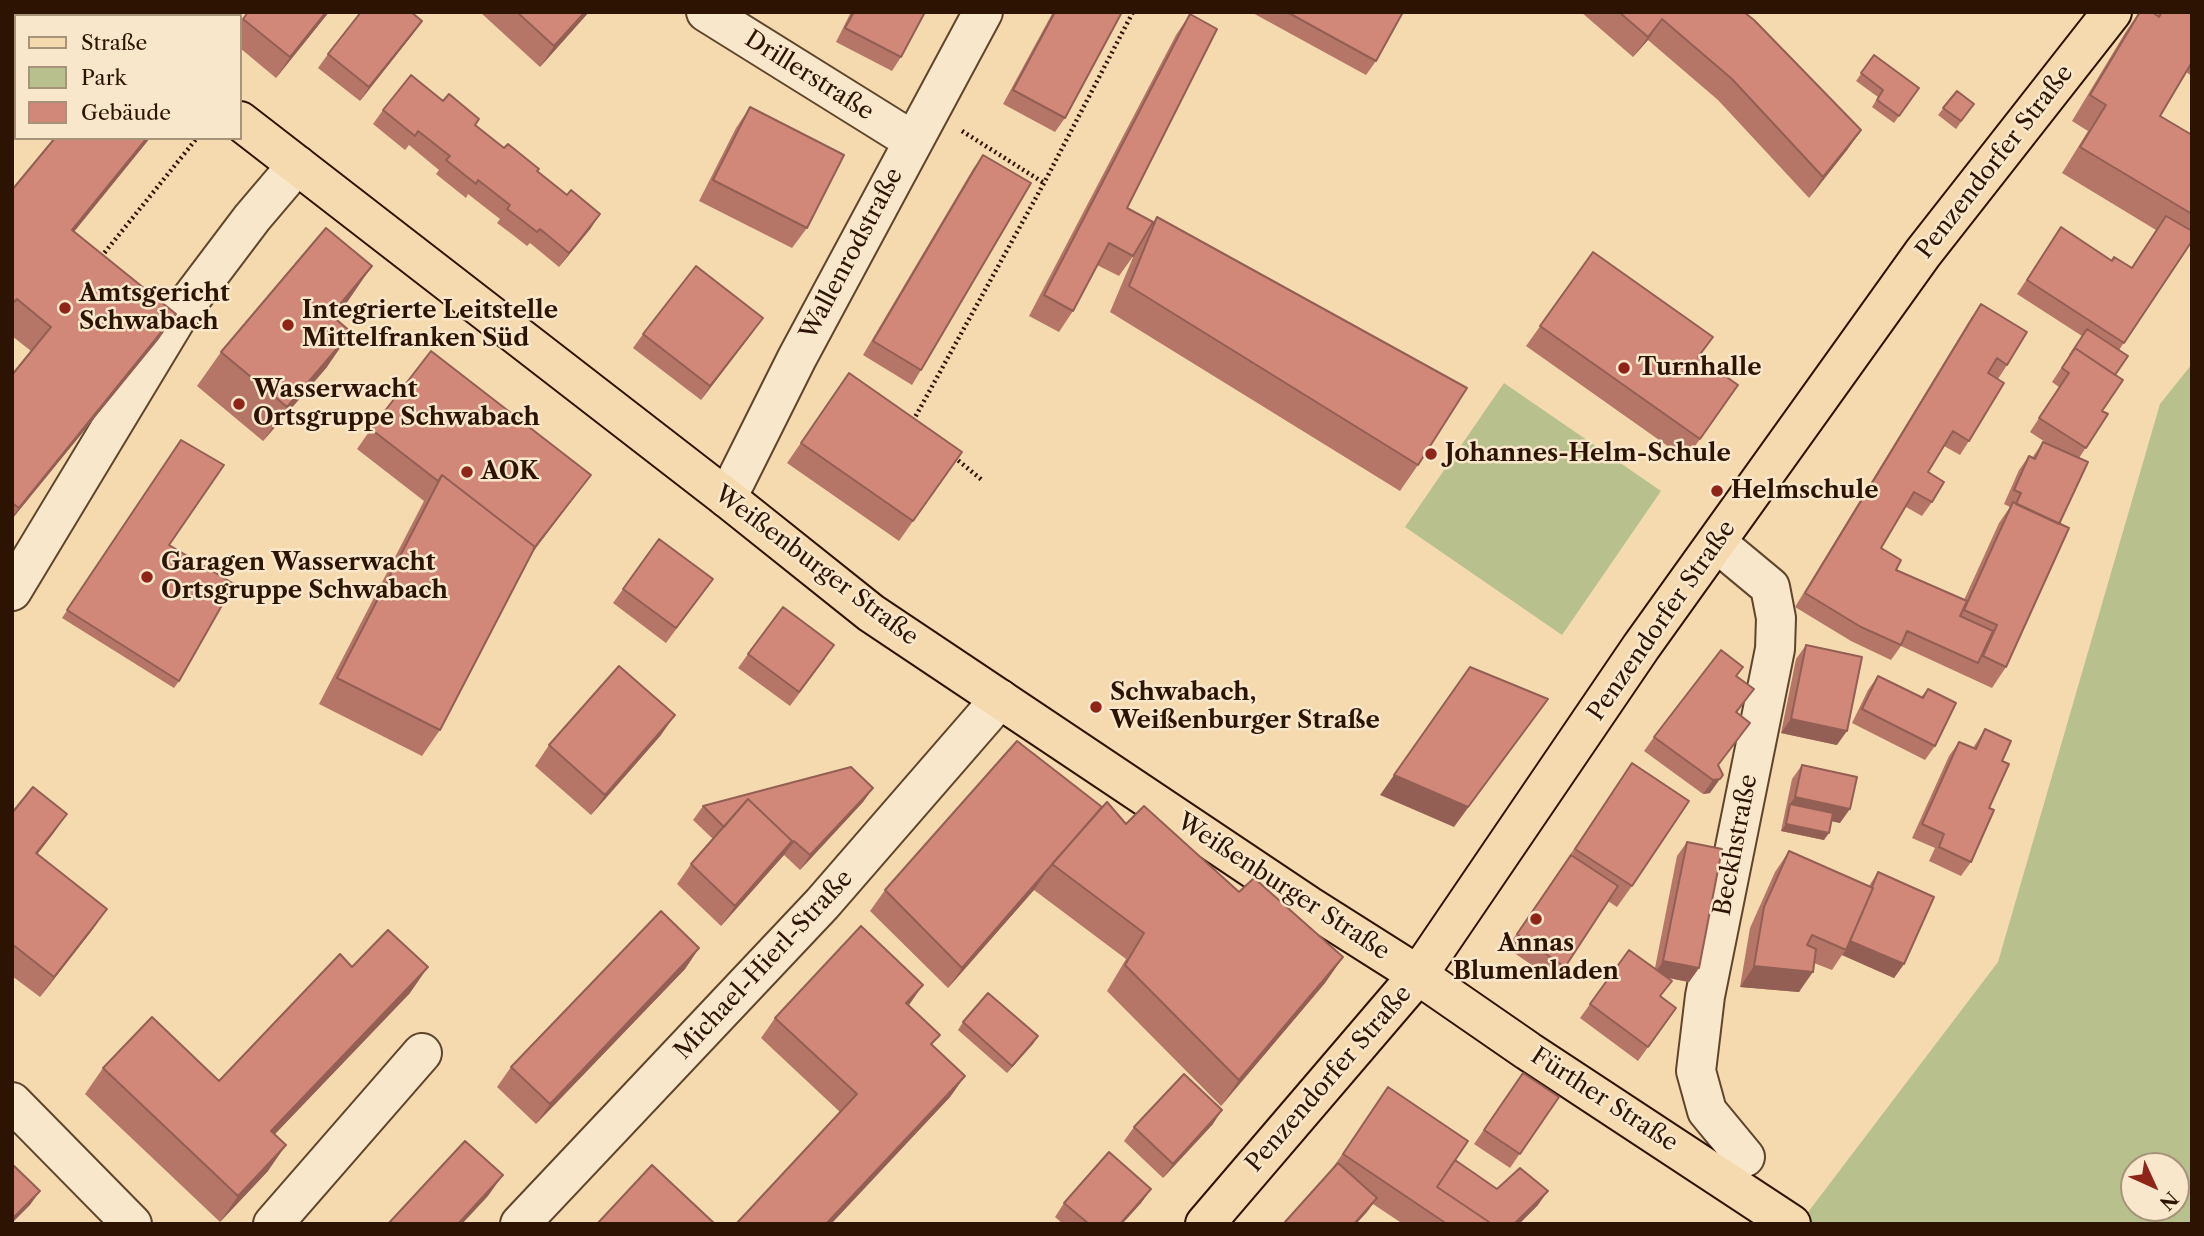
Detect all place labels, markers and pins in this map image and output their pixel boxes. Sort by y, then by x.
place label: Amtsgericht Schwabach [79,280,230,336]
place label: Integrierte Leitstelle Mittelfranken Süd [302,297,558,353]
marker: Amtsgericht Schwabach [57,300,73,316]
marker: Integrierte Leitstelle Mittelfranken Süd [280,317,296,333]
place label: Turnhalle [1638,354,1762,382]
marker: Turnhalle [1616,360,1632,376]
place label: Wasserwacht Ortsgruppe Schwabach [253,376,540,432]
marker: Wasserwacht Ortsgruppe Schwabach [231,396,247,412]
place label: Johannes-Helm-Schule [1445,440,1731,468]
marker: Johannes-Helm-Schule [1423,446,1439,462]
place label: AOK [481,458,538,486]
marker: AOK [459,464,475,480]
place label: Helmschule [1731,477,1879,505]
marker: Helmschule [1709,483,1725,499]
place label: Garagen Wasserwacht Ortsgruppe Schwabach [161,549,448,605]
marker: Garagen Wasserwacht Ortsgruppe Schwabach [139,569,155,585]
place label: Schwabach, Weißenburger Straße [1110,679,1380,735]
marker: Schwabach, Weißenburger Straße [1088,699,1104,715]
marker: Annas Blumenladen [1528,911,1544,927]
place label: Annas Blumenladen [1453,930,1619,986]

